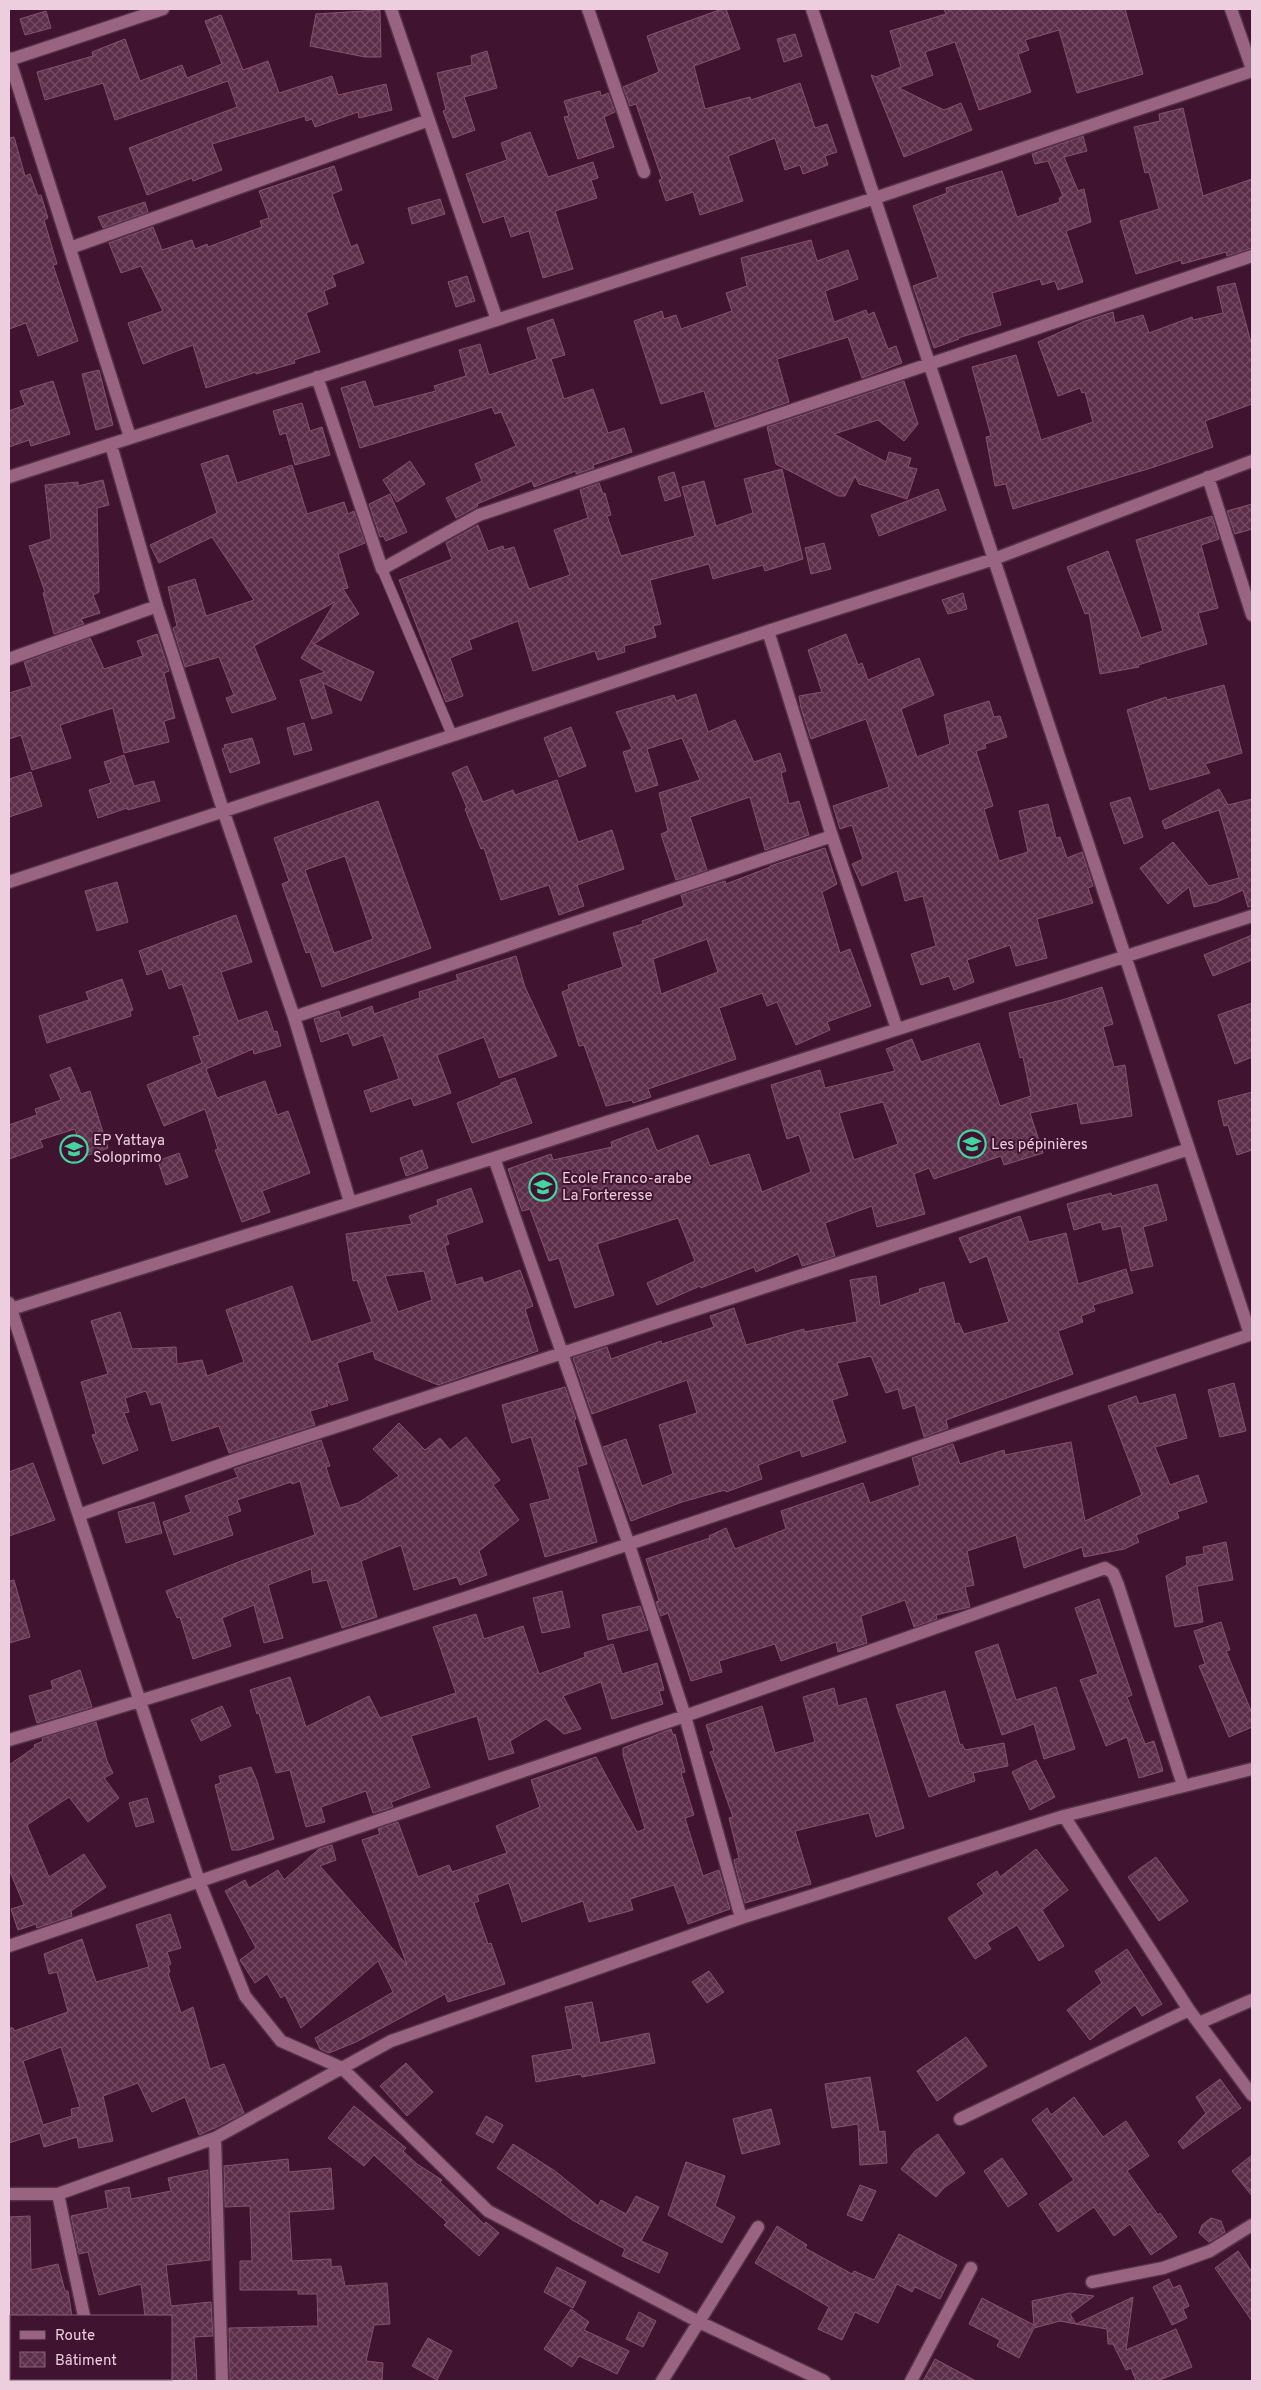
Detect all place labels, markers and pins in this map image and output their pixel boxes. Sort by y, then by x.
school or university icon: Les pépinières [957,1129,987,1159]
place label: EP Yattaya Soloprimo [93,1132,165,1168]
school or university icon: EP Yattaya Soloprimo [59,1134,89,1164]
place label: Les pépinières [991,1136,1088,1155]
place label: Ecole Franco-arabe La Forteresse [562,1170,692,1206]
school or university icon: Ecole Franco-arabe La Forteresse [528,1172,558,1202]

